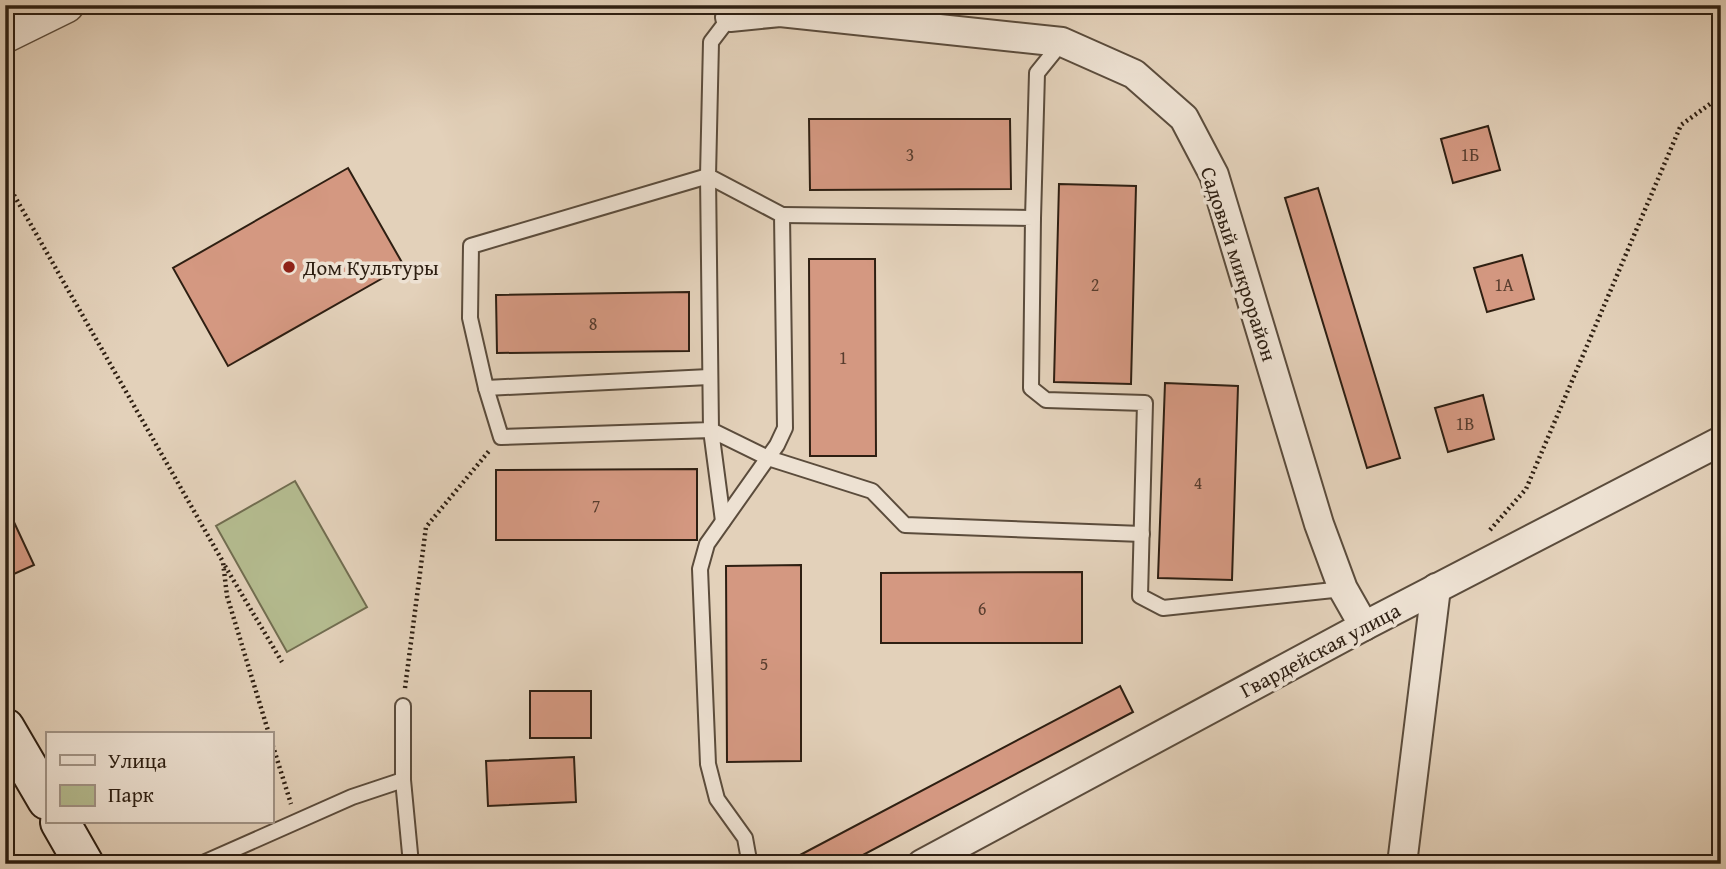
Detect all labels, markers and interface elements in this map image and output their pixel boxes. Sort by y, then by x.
house number: 3 [906,141,914,168]
house number: 1Б [1461,141,1479,168]
street label: Садовый микрорайон [1193,163,1285,365]
place label: Дом Культуры [302,252,439,283]
marker: Дом Культуры [281,259,297,275]
house number: 2 [1091,271,1099,298]
house number: 1А [1494,271,1514,298]
house number: 8 [589,310,597,337]
house number: 1 [839,344,847,371]
house number: 1В [1456,410,1474,437]
house number: 4 [1194,469,1202,496]
house number: 7 [592,492,600,519]
house number: 6 [978,595,986,622]
street label: Гвардейская улица [1234,595,1406,705]
house number: 5 [760,650,768,677]
legend [46,732,273,824]
text: Улица [108,745,167,776]
text: Парк [108,779,154,810]

